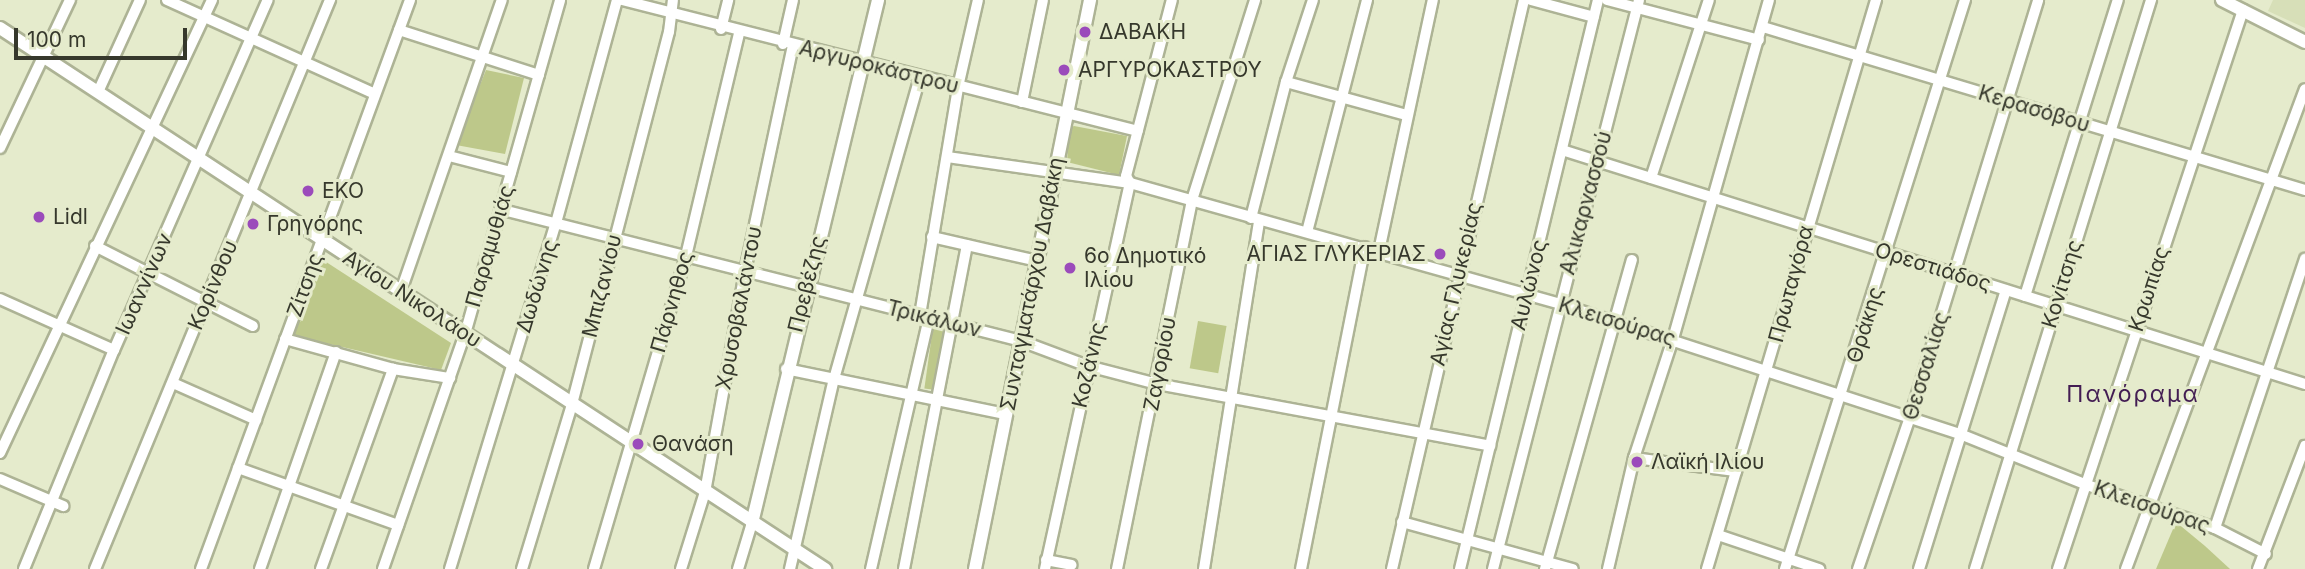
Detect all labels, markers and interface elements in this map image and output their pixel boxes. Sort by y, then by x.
scale bar [18,14,191,58]
place label: ΔΑΒΑΚΗ [1099,19,1186,45]
marker: ΔΑΒΑΚΗ [1077,24,1093,40]
text: 100 m [27,27,86,52]
street label: Αργυροκάστρου [797,35,961,99]
place label: ΑΡΓΥΡΟΚΑΣΤΡΟΥ [1078,57,1262,83]
marker: ΑΡΓΥΡΟΚΑΣΤΡΟΥ [1056,62,1072,78]
street label: Κερασόβου [1975,80,2093,138]
street label: Αλικαρνασσού [1555,128,1617,278]
street label: Συνταγματάρχου Δαβάκη [995,155,1069,413]
place label: EKO [322,178,364,204]
street label: Παραμυθιάς [461,182,519,310]
marker: EKO [300,183,316,199]
street label: Αγίας Γλυκερίας [1425,200,1487,368]
place label: Lidl [53,204,88,230]
marker: Lidl [31,209,47,225]
place label: Γρηγόρης [267,211,363,237]
marker: Γρηγόρης [245,216,261,232]
street label: Πρωταγόρα [1763,223,1819,345]
street label: Χρυσοβαλάντου [711,224,767,392]
street label: Ιωαννίνων [110,229,178,339]
street label: Μπιζανίου [577,232,627,340]
street label: Πρεβέζης [783,233,831,335]
street label: Κορίνθου [183,236,243,334]
street label: Δωδώνης [511,236,563,336]
street label: Αυλώνος [1506,237,1552,333]
street label: Ορεστιάδος [1872,237,1994,297]
street label: Κονίτσης [2037,237,2087,331]
place label: ΑΓΙΑΣ ΓΛΥΚΕΡΙΑΣ [1247,241,1426,267]
place label: 6ο Δημοτικό Ιλίου [1084,243,1206,293]
street label: Κρωπίας [2123,243,2175,335]
street label: Αγίου Νικολάου [338,245,486,353]
marker: ΑΓΙΑΣ ΓΛΥΚΕΡΙΑΣ [1432,246,1448,262]
street label: Πάρνηθος [646,248,698,356]
street label: Ζίτσης [282,250,328,320]
marker: 6ο Δημοτικό Ιλίου [1062,260,1078,276]
street label: Θράκης [1842,284,1888,366]
street label: Κλεισούρας [1555,292,1679,352]
street label: Τρικάλων [884,295,984,343]
street label: Θεσσαλίας [1898,309,1954,423]
street label: Ζαγορίου [1139,315,1181,413]
street label: Κοζάνης [1067,320,1111,410]
district label: Πανόραμα [2067,380,2199,408]
place label: Θανάση [652,431,734,457]
marker: Θανάση [630,436,646,452]
place label: Λαϊκή Ιλίου [1651,449,1764,475]
marker: Λαϊκή Ιλίου [1629,454,1645,470]
street label: Κλεισούρας [2091,475,2213,539]

